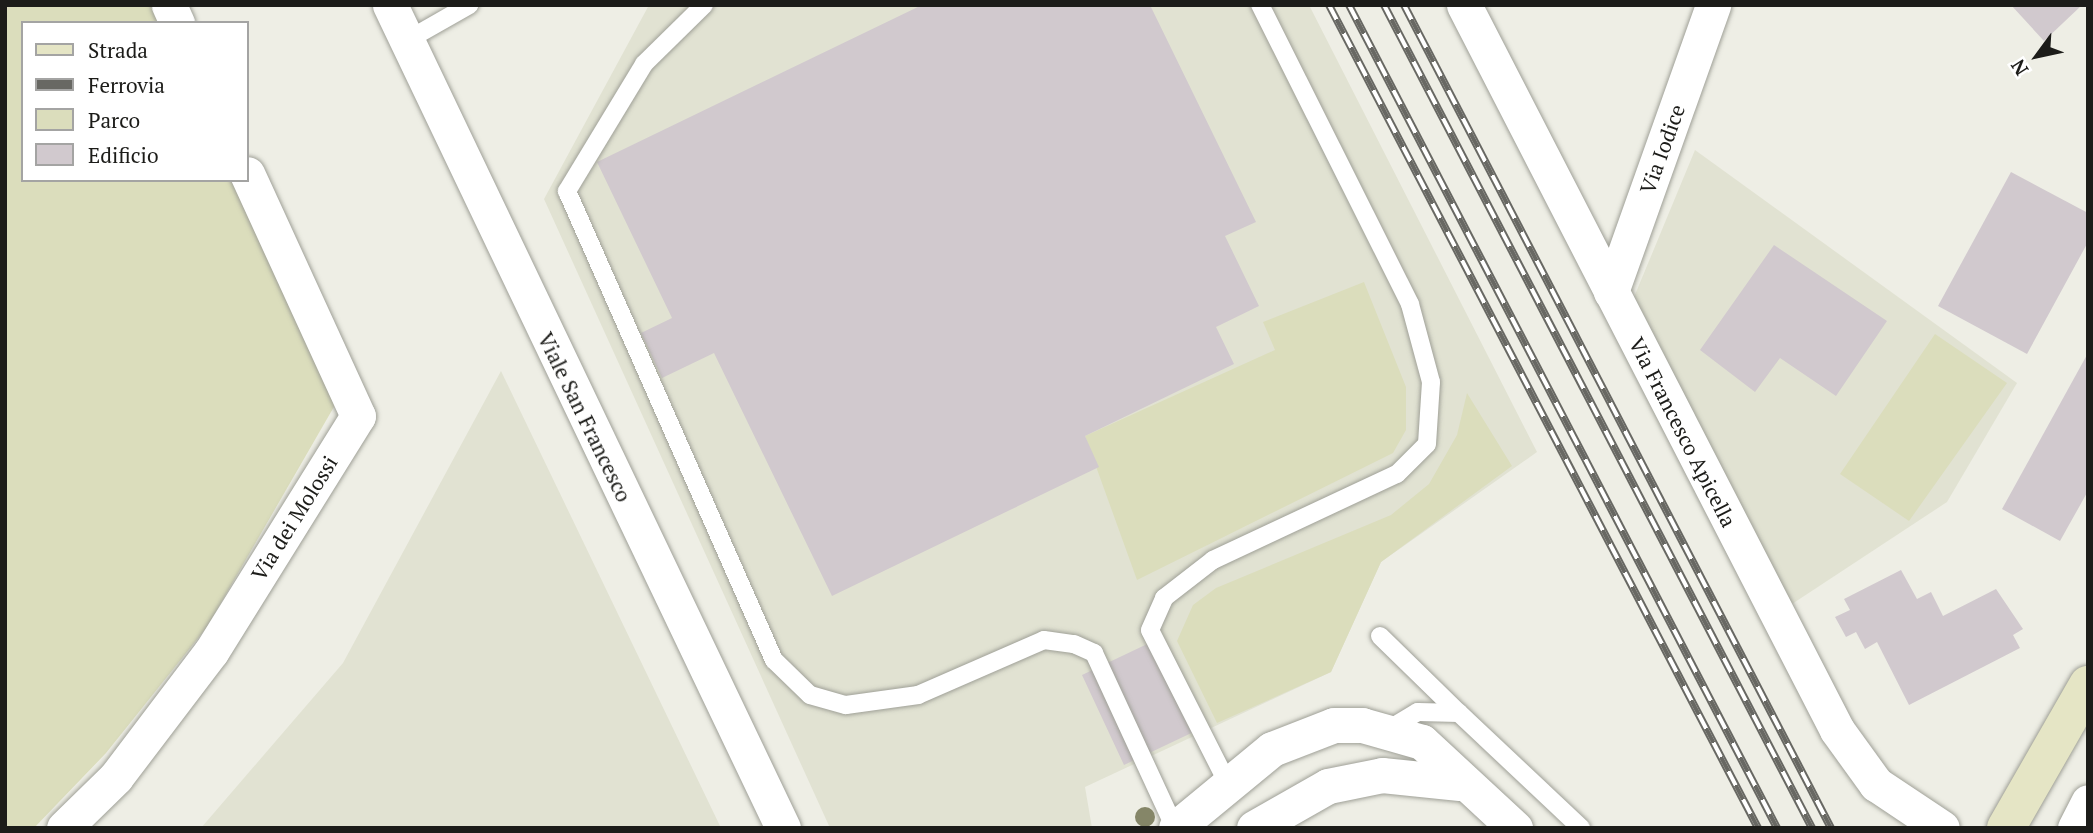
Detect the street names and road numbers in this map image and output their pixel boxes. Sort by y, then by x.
street label: Via Iodice [1634,101,1690,197]
street label: Viale San Francesco [533,328,637,506]
street label: Via Francesco Apicella [1624,333,1742,531]
street label: Via dei Molossi [246,451,342,585]

